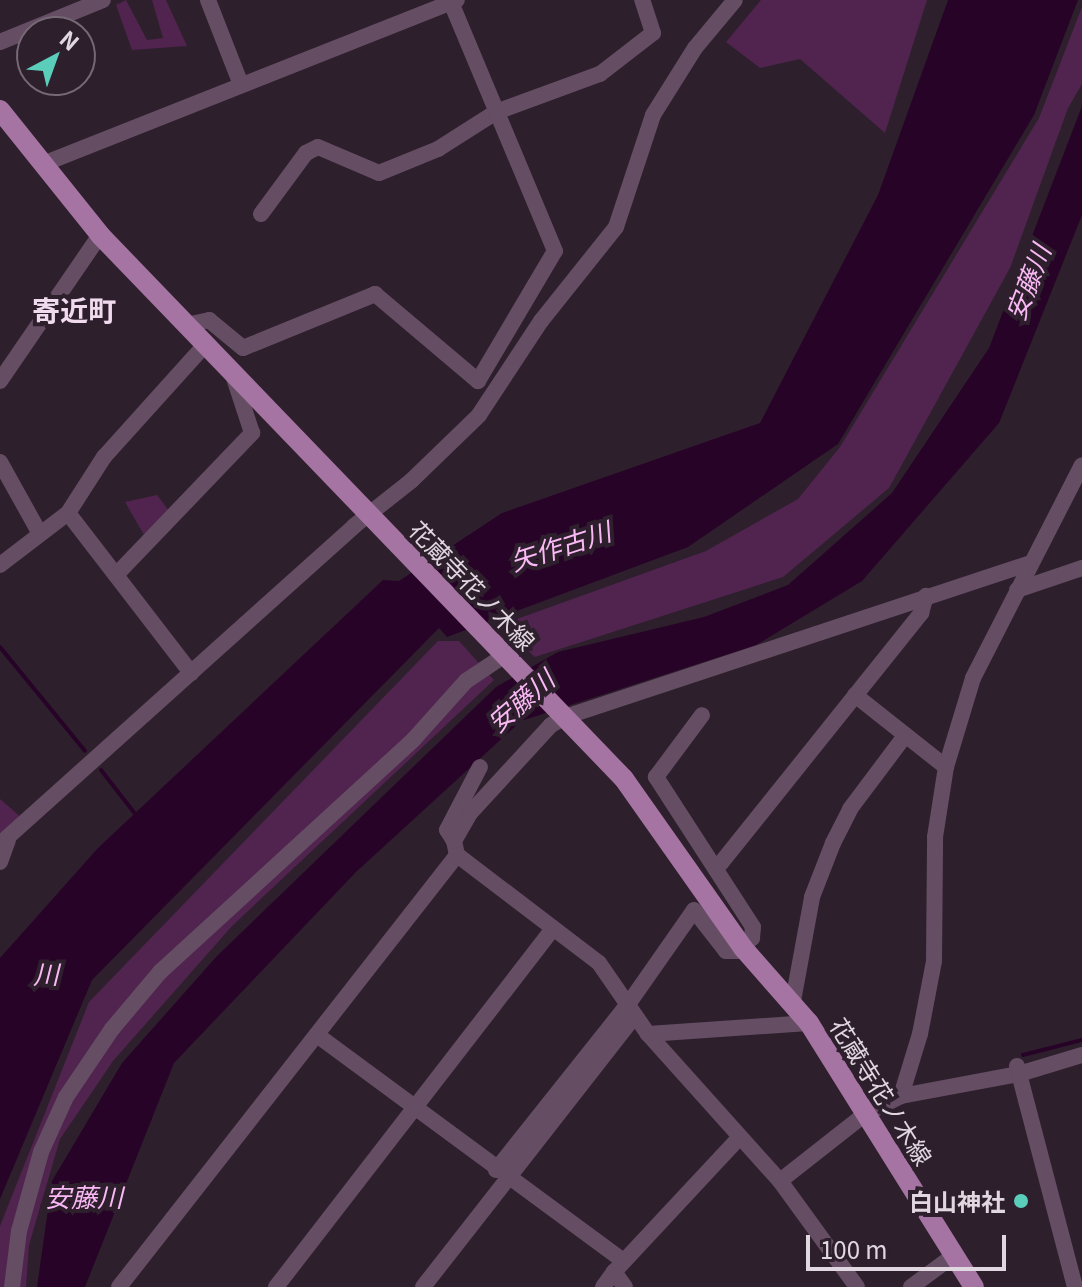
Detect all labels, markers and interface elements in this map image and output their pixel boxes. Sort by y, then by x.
north arrow [16,16,96,96]
text: N [54,22,87,57]
water label: 安藤川 [998,240,1056,324]
district label: 寄近町 [32,292,116,326]
water label: 矢作古川 [506,514,614,576]
street label: 花蔵寺花ノ木線 [404,515,542,655]
water label: 安藤川 [480,663,560,737]
water label: 川 [33,957,59,989]
street label: 花蔵寺花ノ木線 [825,1012,939,1170]
water label: 安藤川 [45,1180,123,1212]
place label: 白山神社 [909,1187,1005,1215]
marker: 白山神社 [1012,1192,1030,1210]
scale bar [810,1219,1010,1269]
text: 100 m [820,1231,888,1266]

